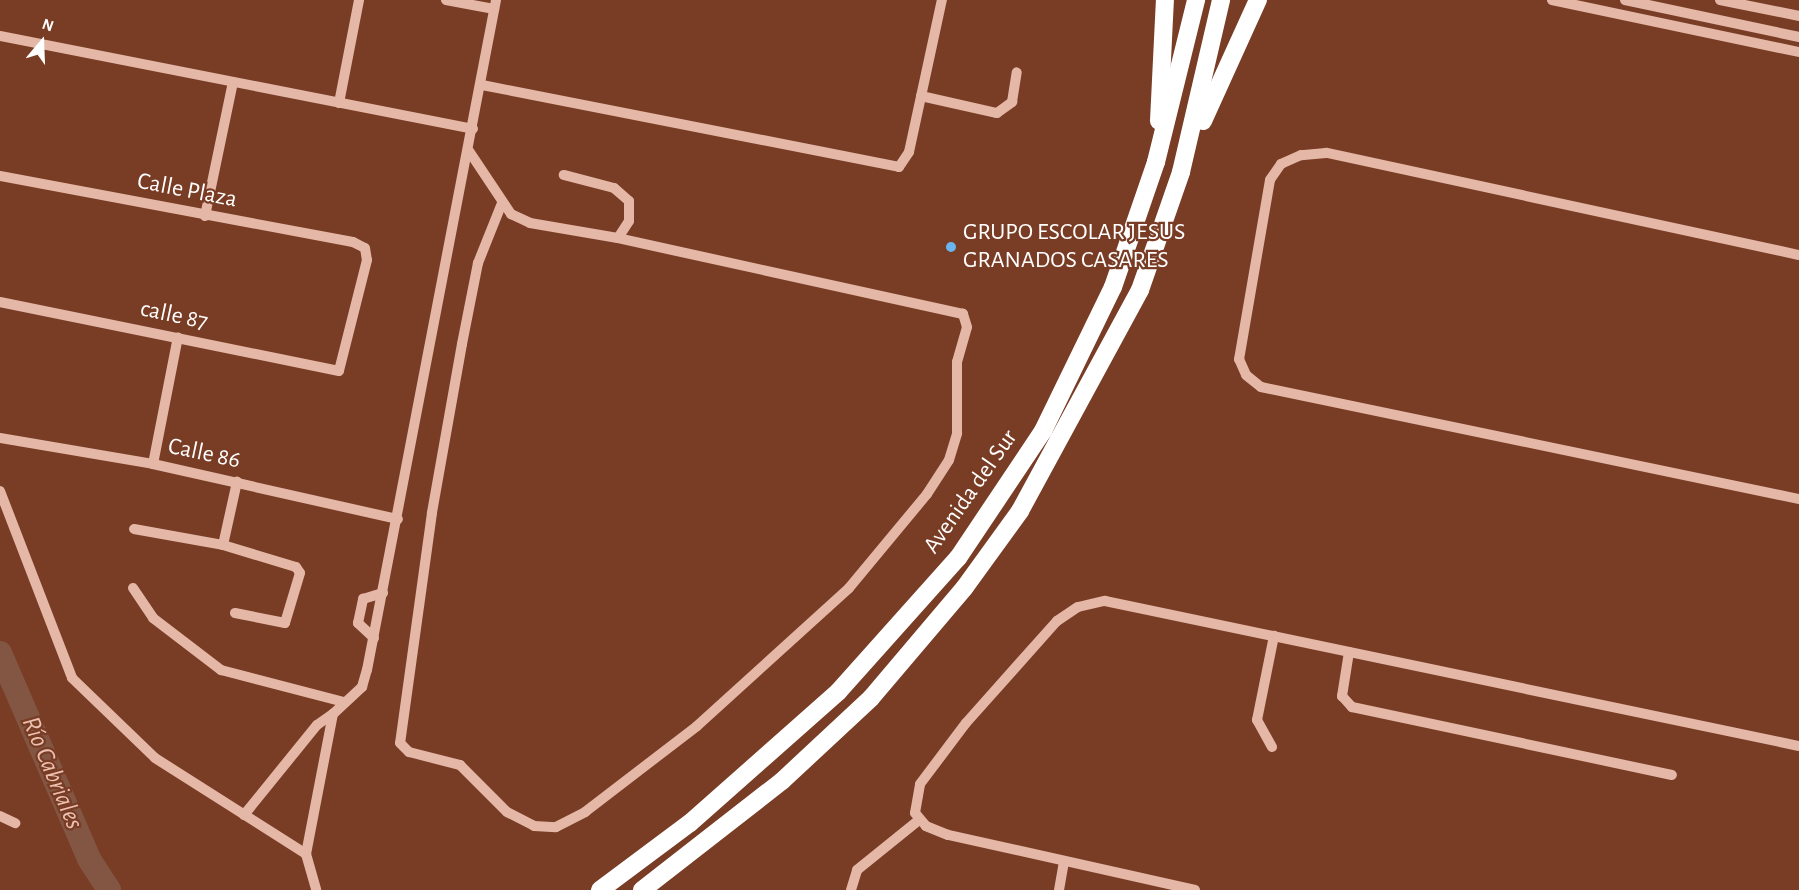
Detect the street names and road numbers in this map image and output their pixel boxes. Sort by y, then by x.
street label: Calle Plaza [135,167,239,215]
street label: calle 87 [138,295,210,337]
street label: Avenida del Sur [918,425,1024,559]
street label: Calle 86 [165,432,243,476]

